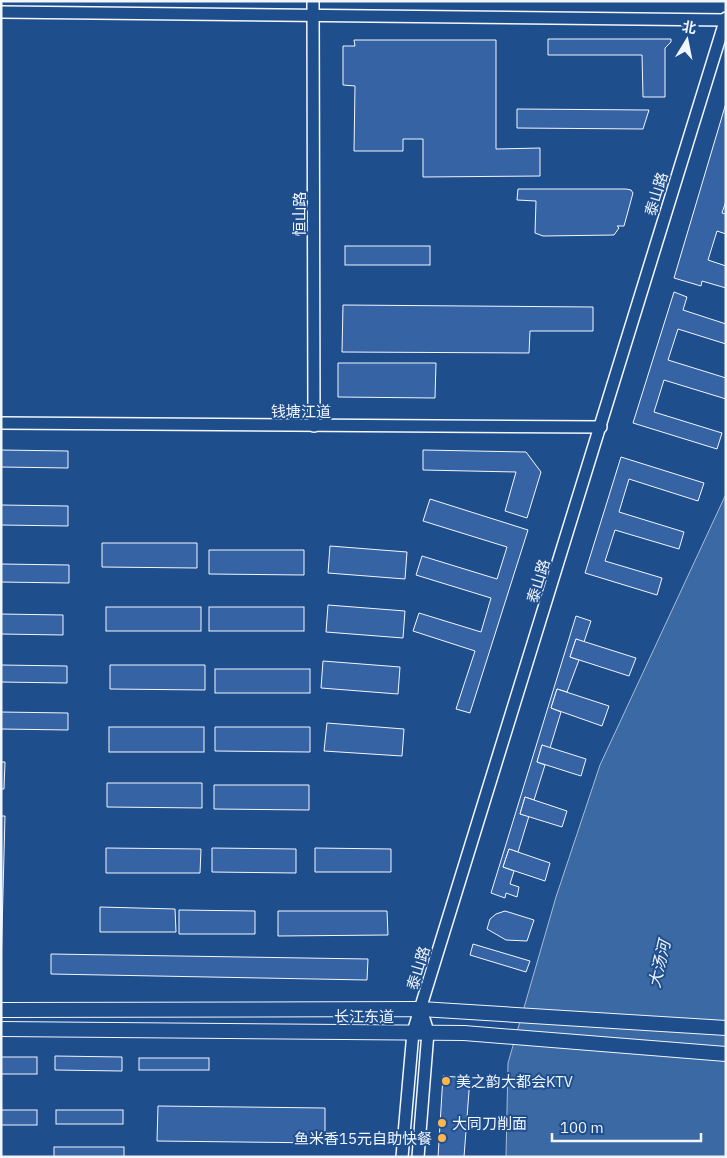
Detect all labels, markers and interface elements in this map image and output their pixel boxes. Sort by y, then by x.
north arrow [662,15,712,65]
text: 北 [681,17,698,37]
street label: 泰山路 [640,170,672,218]
street label: 恒山路 [290,191,309,237]
street label: 钱塘江道 [271,402,331,421]
street label: 泰山路 [522,557,554,605]
water label: 大汤河 [644,935,675,990]
street label: 泰山路 [402,944,434,992]
street label: 长江东道 [334,1007,394,1026]
place label: 美之韵大都会KTV [456,1072,573,1091]
marker: 美之韵大都会KTV [440,1075,452,1087]
scale bar [552,1110,701,1142]
place label: 大同刀削面 [452,1114,527,1133]
marker: 大同刀削面 [436,1117,448,1129]
text: 100 m [560,1118,604,1137]
place label: 鱼米香15元自助快餐 [294,1129,432,1148]
marker: 鱼米香15元自助快餐 [436,1132,448,1144]

